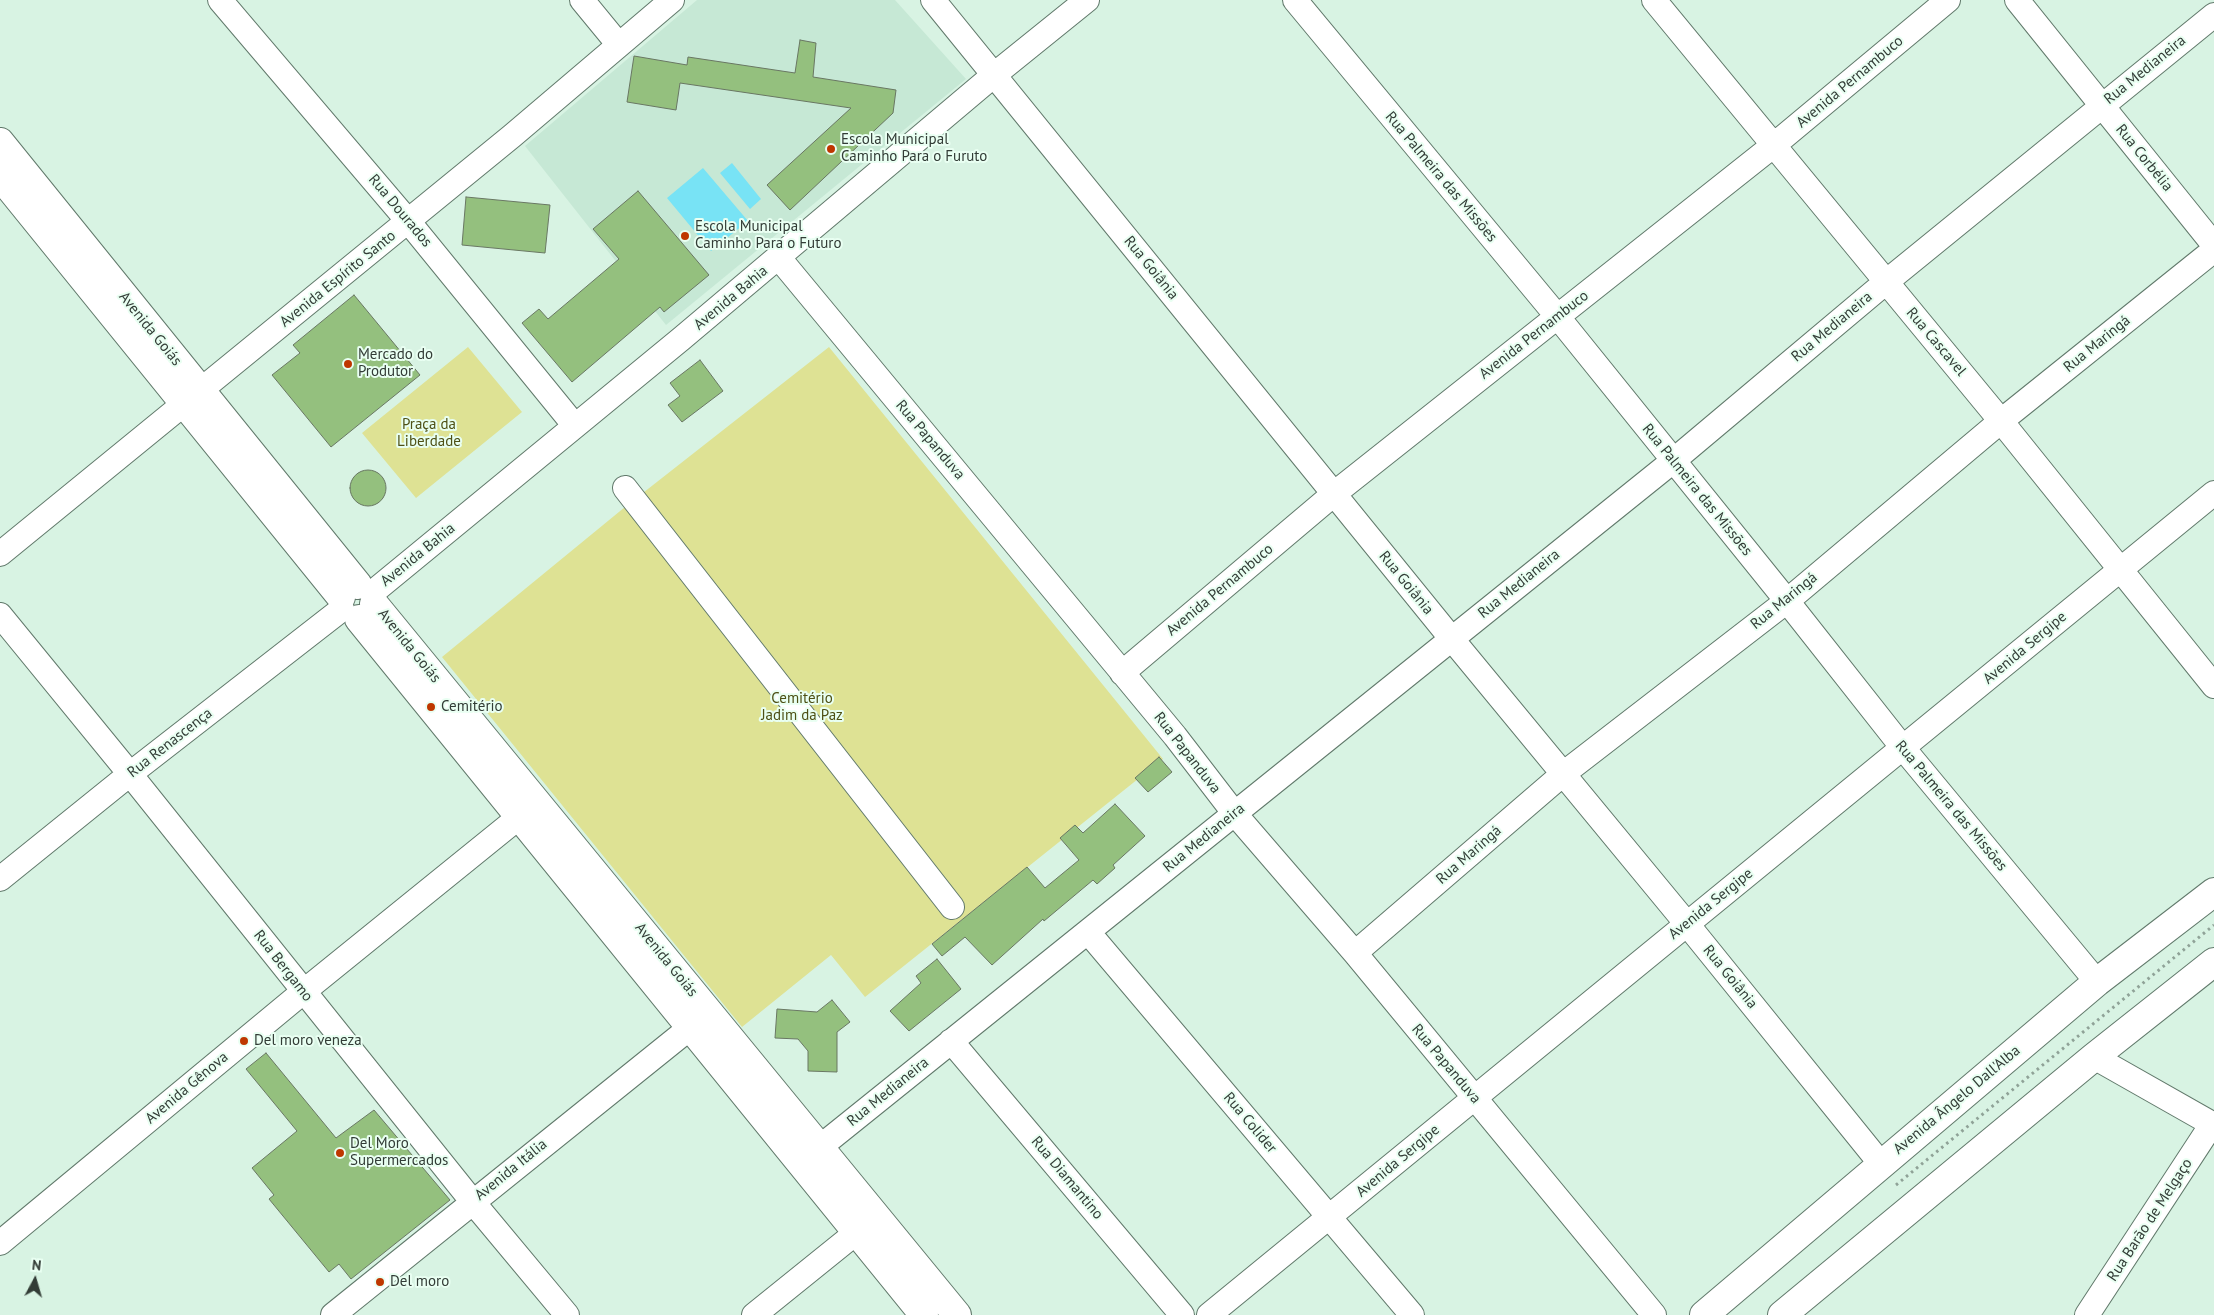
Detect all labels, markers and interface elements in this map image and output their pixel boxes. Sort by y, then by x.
street label: Avenida Pernambuco [1793,32,1907,132]
street label: Rua Medianeira [2101,32,2189,108]
street label: Rua Palmeira das Missões [1381,108,1501,246]
street label: Rua Corbélia [2112,121,2176,195]
place label: Escola Municipal Caminho Para o Furuto [841,131,987,166]
marker: Escola Municipal Caminho Para o Furuto [825,143,837,155]
street label: Rua Dourados [364,171,436,251]
place label: Escola Municipal Caminho Para o Futuro [695,218,841,253]
street label: Avenida Espírito Santo [276,227,400,331]
marker: Escola Municipal Caminho Para o Futuro [679,230,691,242]
street label: Rua Goiânia [1120,233,1182,303]
street label: Avenida Bahia [691,262,771,334]
street label: Avenida Pernambuco [1476,287,1592,383]
street label: Avenida Goiás [115,288,185,370]
street label: Rua Medianeira [1788,288,1876,366]
street label: Rua Cascavel [1902,304,1970,380]
street label: Rua Maringá [2060,312,2134,376]
place label: Mercado do Produtor [358,346,433,381]
marker: Mercado do Produtor [342,358,354,370]
street label: Rua Papanduva [892,397,968,483]
park label: Praça da Liberdade [397,416,461,451]
street label: Rua Palmeira das Missões [1638,420,1756,560]
street label: Avenida Bahia [377,520,459,590]
street label: Avenida Pernambuco [1163,540,1277,640]
street label: Rua Medianeira [1475,546,1563,622]
street label: Rua Goiânia [1375,548,1437,618]
street label: Rua Maringá [1747,569,1821,633]
street label: Avenida Goiás [374,605,444,687]
street label: Avenida Sergipe [1980,608,2070,688]
park label: Cemitério Jadim da Paz [761,690,843,725]
place label: Cemitério [441,698,503,716]
marker: Cemitério [425,701,437,713]
street label: Rua Renascença [124,704,216,782]
street label: Rua Papanduva [1150,709,1224,797]
street label: Rua Palmeira das Missões [1891,737,2011,875]
street label: Rua Medianeira [1160,800,1248,876]
street label: Rua Maringá [1433,822,1505,888]
street label: Avenida Sergipe [1665,865,1757,943]
street label: Avenida Goiás [631,919,701,1001]
street label: Rua Bergamo [250,927,316,1005]
street label: Rua Goiânia [1699,942,1761,1012]
street label: Rua Papanduva [1408,1021,1484,1107]
place label: Del moro veneza [254,1032,362,1050]
marker: Del moro veneza [238,1035,250,1047]
street label: Avenida Ângelo Dall'Alba [1890,1042,2024,1158]
street label: Avenida Gênova [142,1048,232,1128]
street label: Rua Medianeira [844,1054,932,1130]
street label: Rua Colider [1219,1089,1281,1157]
street label: Avenida Sergipe [1353,1121,1443,1201]
street label: Rua Diamantino [1027,1133,1107,1223]
place label: Del Moro Supermercados [350,1135,448,1170]
street label: Avenida Itália [471,1136,551,1204]
marker: Del Moro Supermercados [334,1147,346,1159]
street label: Rua Barão de Melgaço [2104,1155,2196,1285]
north arrow [10,1255,60,1305]
text: N [31,1256,42,1275]
place label: Del moro [390,1273,449,1291]
marker: Del moro [374,1276,386,1288]

